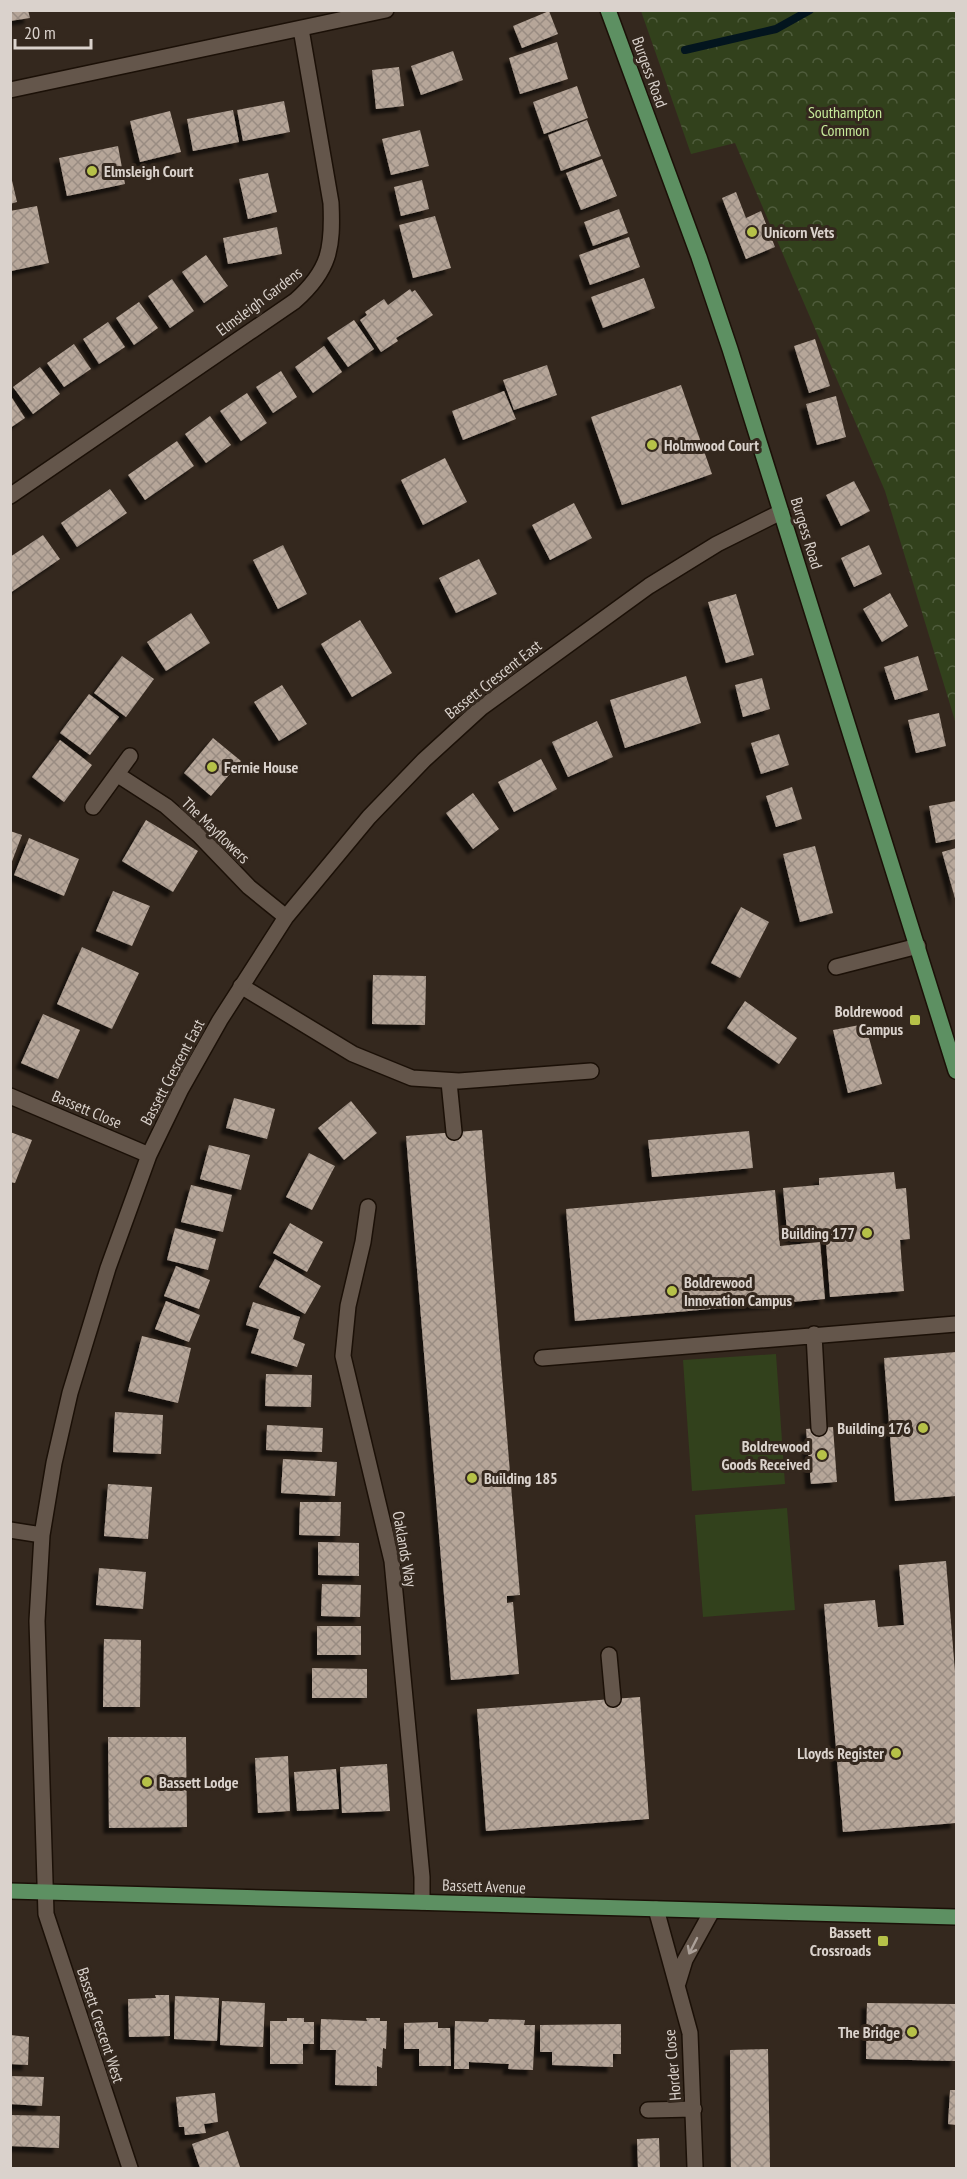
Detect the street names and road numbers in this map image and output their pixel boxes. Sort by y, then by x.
street label: Burgess Road [628,34,672,110]
street label: Elmsleigh Gardens [212,262,306,340]
street label: Burgess Road [787,495,827,571]
street label: Bassett Crescent East [441,635,546,723]
street label: The Mayflowers [178,793,254,867]
street label: Bassett Crescent East [136,1015,209,1128]
street label: Bassett Close [49,1085,125,1133]
street label: Oaklands Way [388,1510,422,1588]
street label: Bassett Avenue [442,1875,526,1897]
street label: Bassett Crescent West [73,1965,129,2086]
street label: Horder Close [659,2029,685,2101]

